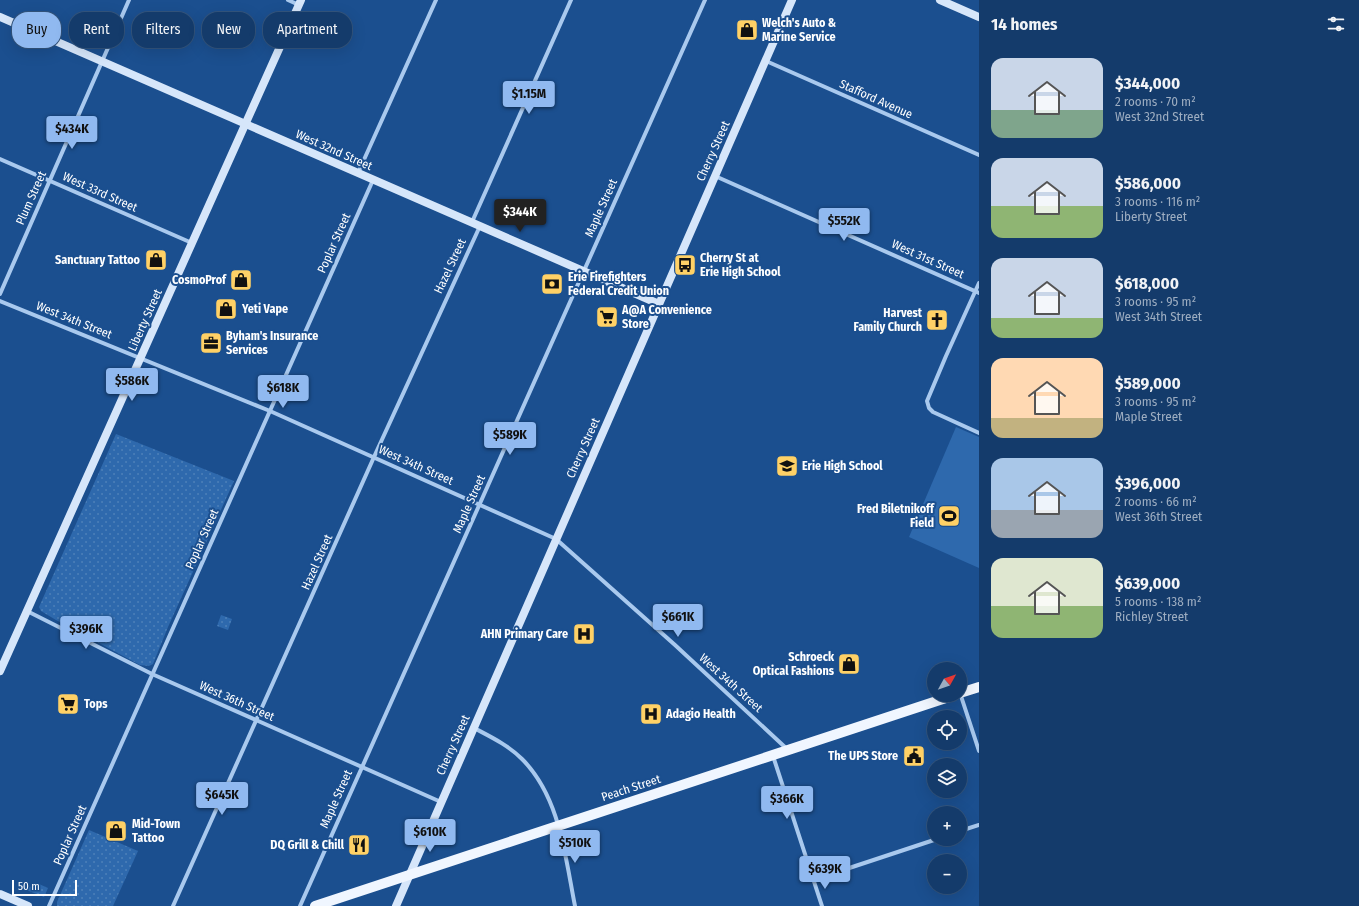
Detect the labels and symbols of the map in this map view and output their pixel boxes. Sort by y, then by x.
place label: Welch's Auto & Marine Service [762,16,837,44]
shop icon: Welch's Auto & Marine Service [734,17,760,43]
street label: Stafford Avenue [837,77,915,121]
pin: $1.15M [496,81,562,115]
pin: $434K [44,116,100,150]
street label: Cherry Street [694,119,732,183]
street label: West 32nd Street [294,127,375,173]
street label: Plum Street [13,169,49,227]
street label: West 33rd Street [61,169,140,215]
street label: Maple Street [582,177,620,239]
pin: $344K [492,199,548,233]
pin: $552K [816,208,872,242]
street label: Poplar Street [315,211,353,275]
street label: Hazel Street [431,236,469,296]
street label: West 31st Street [890,237,966,281]
shop icon: Sanctuary Tattoo [143,247,169,273]
place label: Cherry St at Erie High School [700,251,781,279]
bus stop icon: Cherry St at Erie High School [672,252,698,278]
place label: Sanctuary Tattoo [55,253,141,267]
shop icon: CosmoProf [228,267,254,293]
place label: Erie Firefighters Federal Credit Union [568,270,669,298]
bank icon: Erie Firefighters Federal Credit Union [539,271,565,297]
place label: CosmoProf [172,273,227,287]
street label: Liberty Street [125,287,165,353]
shop icon: Yeti Vape [213,296,239,322]
street label: West 34th Street [34,298,114,342]
place label: Yeti Vape [241,302,288,316]
place label: A@A Convenience Store [621,303,712,331]
supermarket icon: A@A Convenience Store [594,304,620,330]
place label: Harvest Family Church [854,306,923,334]
church icon: Harvest Family Church [924,307,950,333]
place label: Byham's Insurance Services [226,329,318,357]
office icon: Byham's Insurance Services [198,330,224,356]
pin: $586K [104,368,160,402]
pin: $618K [255,375,311,409]
street label: Cherry Street [564,416,602,480]
pin: $589K [482,422,538,456]
street label: West 34th Street [376,442,456,488]
school or university icon: Erie High School [774,453,800,479]
place label: Erie High School [802,459,883,473]
street label: Maple Street [450,473,488,535]
place label: Fred Biletnikoff Field [857,502,935,530]
sports icon: Fred Biletnikoff Field [936,503,962,529]
street label: Poplar Street [183,507,221,571]
street label: Hazel Street [299,532,335,592]
pin: $661K [650,604,706,638]
pin: $396K [58,616,114,650]
hospital icon: AHN Primary Care [571,621,597,647]
place label: AHN Primary Care [480,627,568,641]
place label: Schroeck Optical Fashions [753,650,835,678]
street label: West 34th Street [696,651,766,715]
shop icon: Schroeck Optical Fashions [836,651,862,677]
north arrow [927,662,967,702]
street label: West 36th Street [197,678,277,724]
supermarket icon: Tops [55,691,81,717]
place label: Tops [84,697,108,711]
hospital icon: Adagio Health [638,701,664,727]
place label: Adagio Health [665,707,736,721]
street label: Cherry Street [434,713,472,777]
public building icon: The UPS Store [901,743,927,769]
place label: The UPS Store [828,749,898,763]
street label: Maple Street [317,768,355,830]
street label: Peach Street [600,772,662,804]
pin: $645K [194,782,250,816]
pin: $366K [759,786,815,820]
street label: Poplar Street [51,803,89,867]
place label: Mid-Town Tattoo [132,817,180,845]
shop icon: Mid-Town Tattoo [103,818,129,844]
pin: $610K [402,819,458,853]
pin: $510K [547,830,603,864]
restaurant icon: DQ Grill & Chill [346,832,372,858]
place label: DQ Grill & Chill [270,838,345,852]
pin: $639K [797,856,853,890]
scale bar [12,878,77,897]

